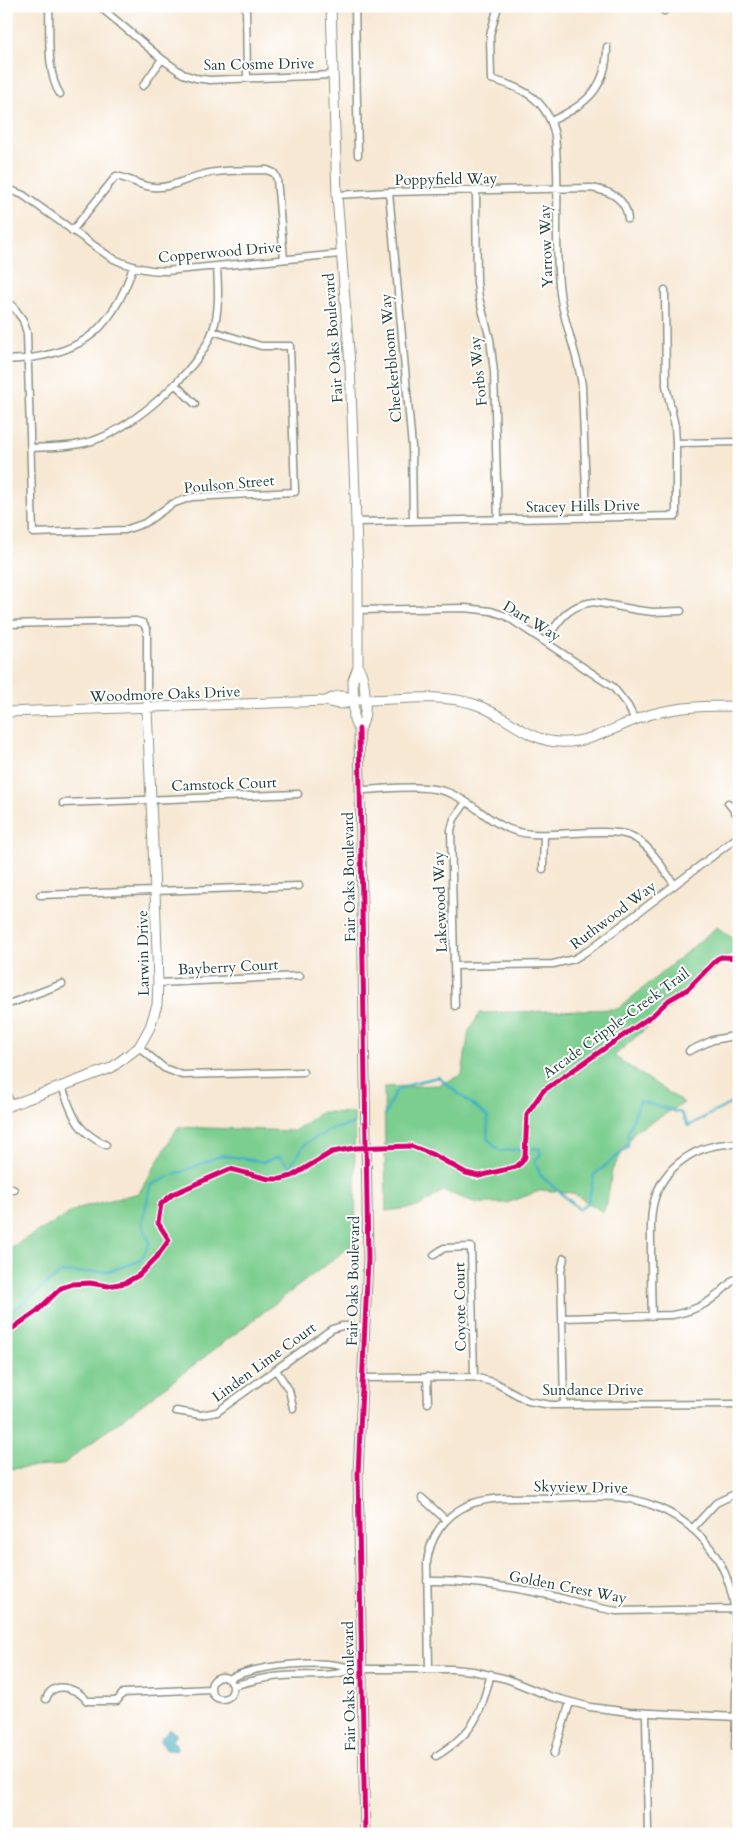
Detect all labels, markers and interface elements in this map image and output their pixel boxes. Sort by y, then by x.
street label: San Cosme Drive [203,53,315,75]
street label: Poppyfield Way [394,168,498,190]
street label: Yarrow Way [535,204,557,288]
street label: Copperwood Drive [157,237,283,267]
street label: Fair Oaks Boulevard [318,272,348,404]
street label: Checkerbloom Way [375,293,407,423]
street label: Forbs Way [464,335,492,407]
street label: Poulson Street [183,470,275,498]
street label: Stacey Hills Drive [526,495,640,517]
street label: Dart Way [499,596,565,646]
street label: Woodmore Oaks Drive [88,681,241,707]
street label: Camstock Court [171,772,277,796]
street label: Fair Oaks Boulevard [338,812,360,942]
street label: Lakewood Way [428,851,452,953]
street label: Ruthwood Way [566,876,660,954]
street label: Larwin Drive [132,910,154,996]
street label: Bayberry Court [177,954,279,980]
street label: Arcade Cripple-Creek Trail [539,963,693,1083]
street label: Fair Oaks Boulevard [342,1216,364,1346]
street label: Coyote Court [449,1262,471,1352]
street label: Linden Lime Court [208,1317,320,1407]
street label: Sundance Drive [542,1380,644,1400]
street label: Skyview Drive [534,1476,629,1498]
street label: Golden Crest Way [507,1566,629,1608]
street label: Fair Oaks Boulevard [338,1621,360,1751]

